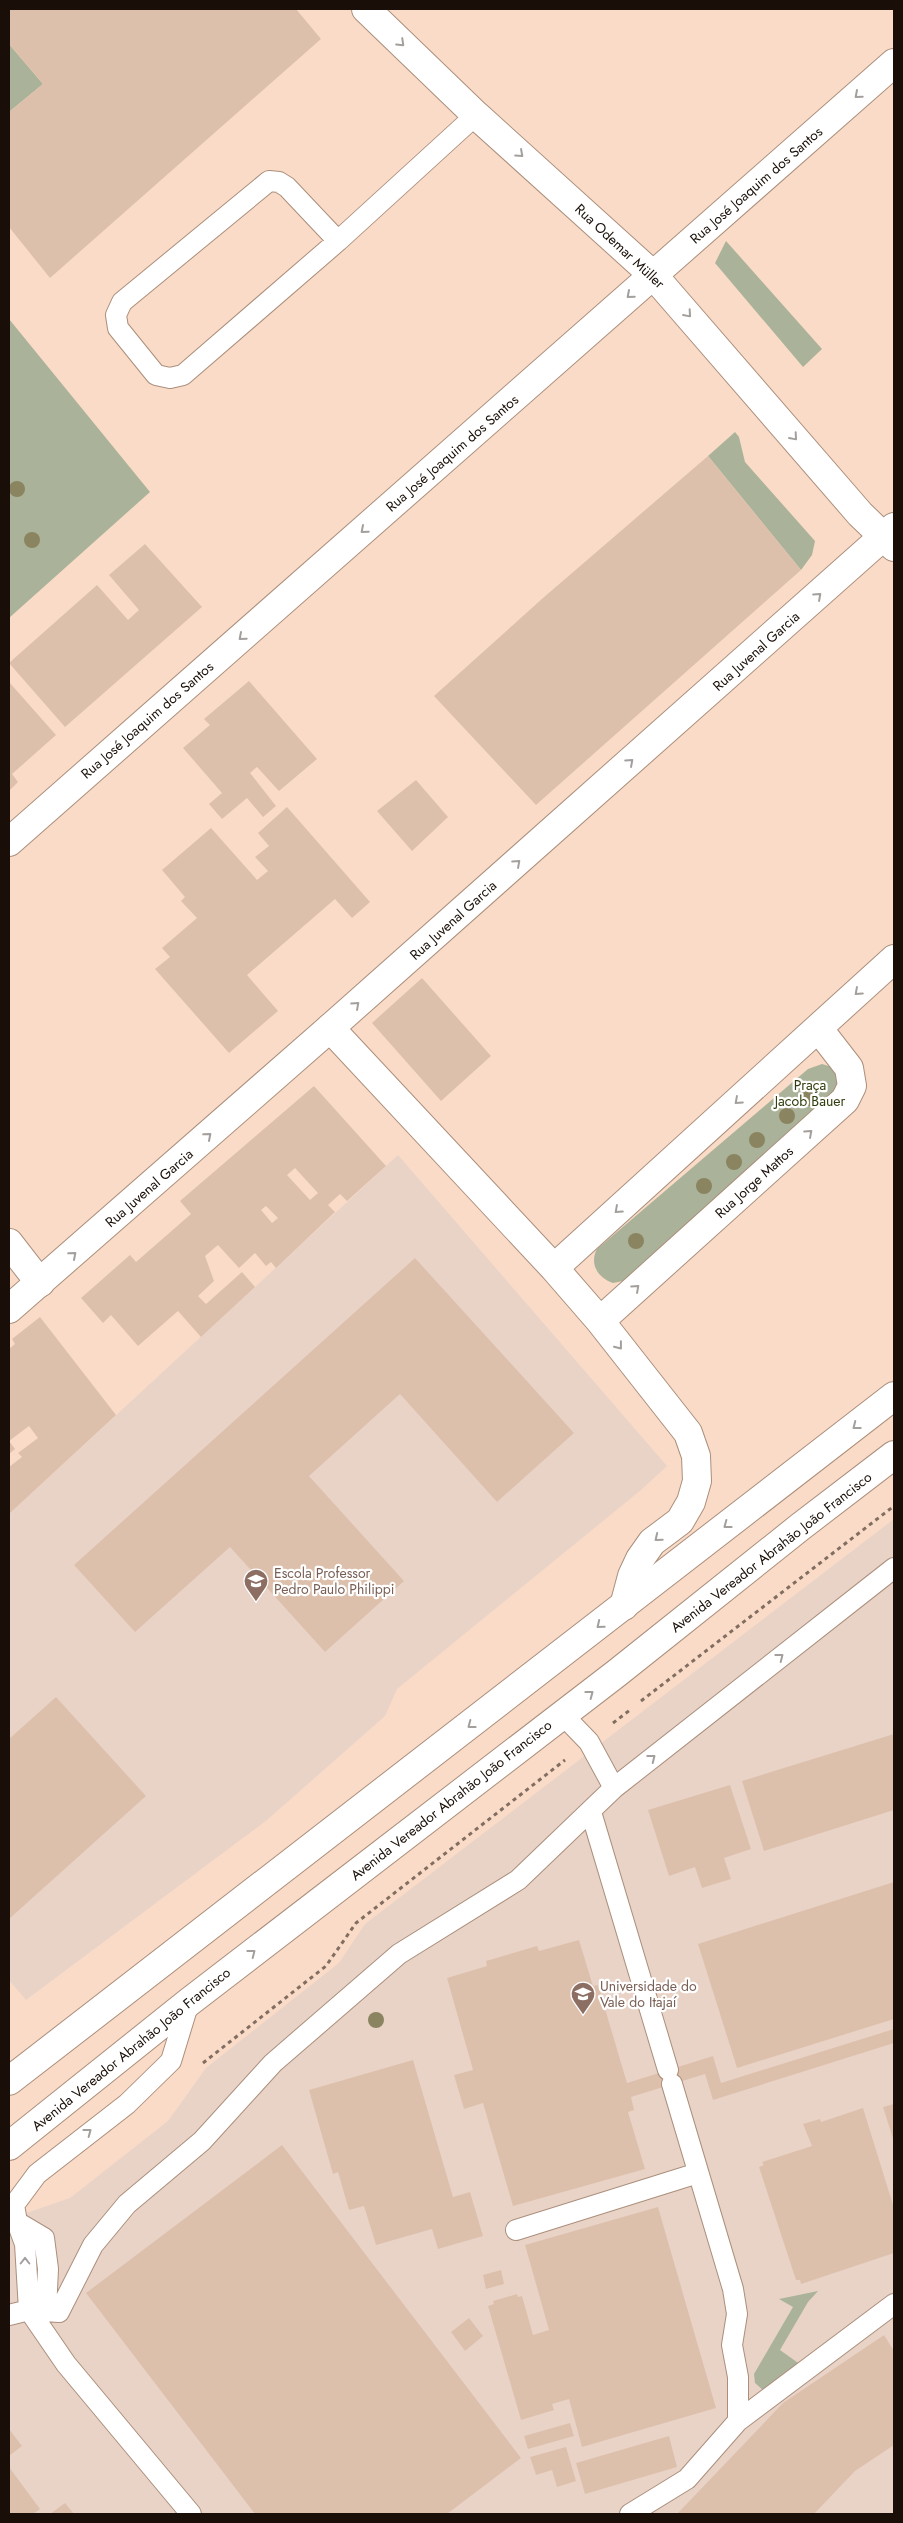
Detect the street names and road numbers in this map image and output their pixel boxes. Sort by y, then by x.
street label: Rua José Joaquim dos Santos [685,121,827,248]
street label: Rua Odemar Müller [571,199,669,293]
street label: Rua José Joaquim dos Santos [381,389,523,516]
street label: Rua Juvenal Garcia [708,607,804,695]
street label: Rua José Joaquim dos Santos [76,656,218,783]
street label: Rua Juvenal Garcia [405,876,501,964]
street label: Rua Jorge Mattos [710,1141,798,1223]
street label: Rua Juvenal Garcia [101,1144,197,1232]
street label: Avenida Vereador Abrahão João Francisco [666,1467,876,1637]
street label: Avenida Vereador Abrahão João Francisco [346,1715,556,1885]
street label: Avenida Vereador Abrahão João Francisco [27,1962,235,2136]

